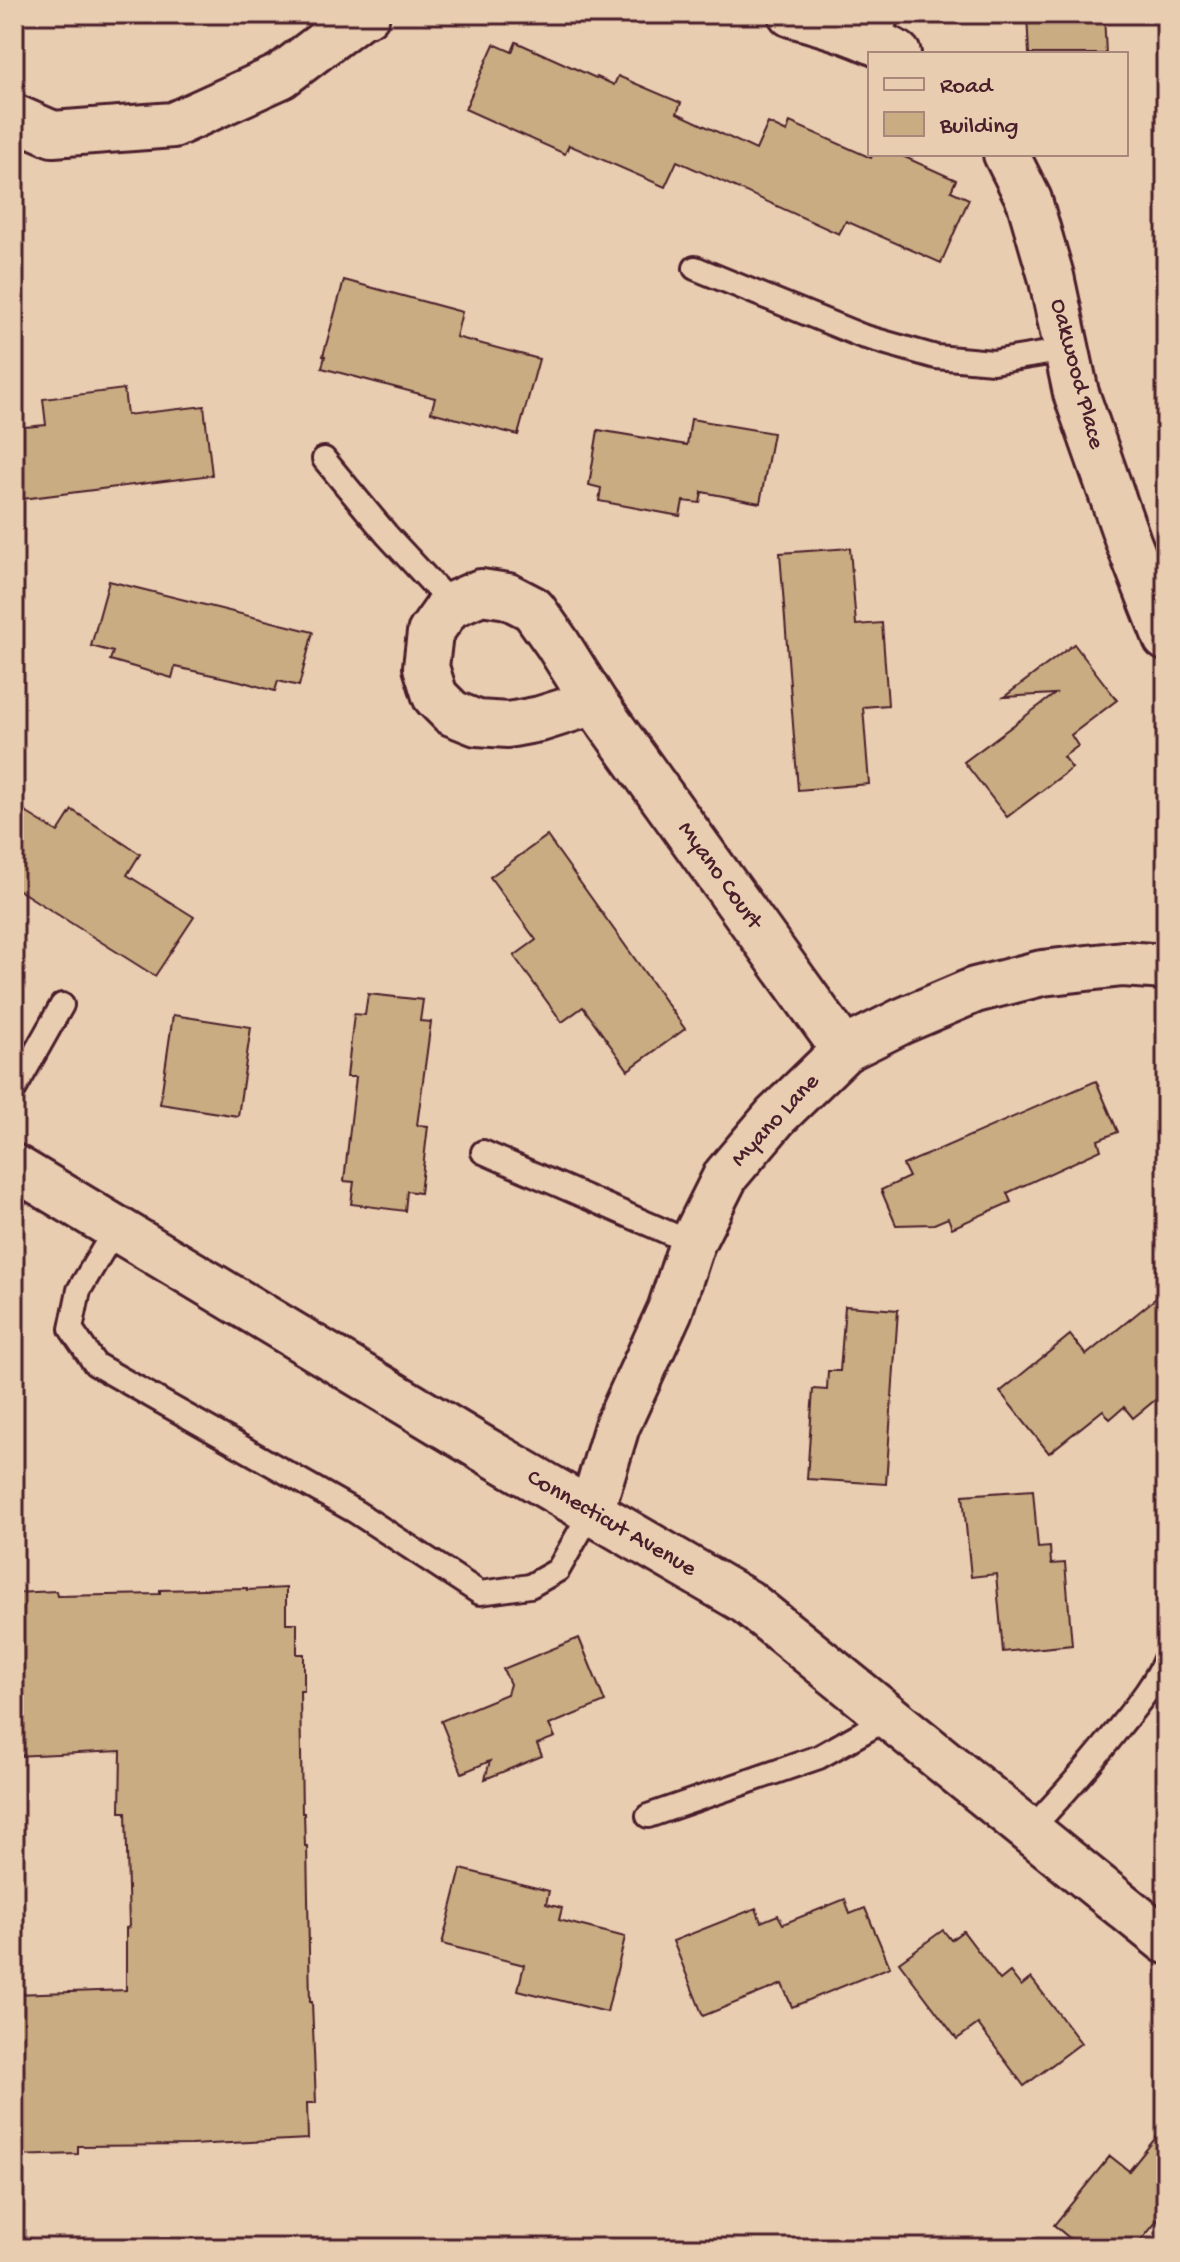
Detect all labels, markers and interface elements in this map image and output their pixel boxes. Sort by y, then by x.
legend [868,52,1128,156]
text: Road [940,73,994,102]
text: Building [939,113,1018,142]
street label: Oakwood Place [1042,296,1110,453]
street label: Myano Court [670,816,769,937]
street label: Myano Lane [725,1068,827,1174]
street label: Connecticut Avenue [521,1464,701,1585]

